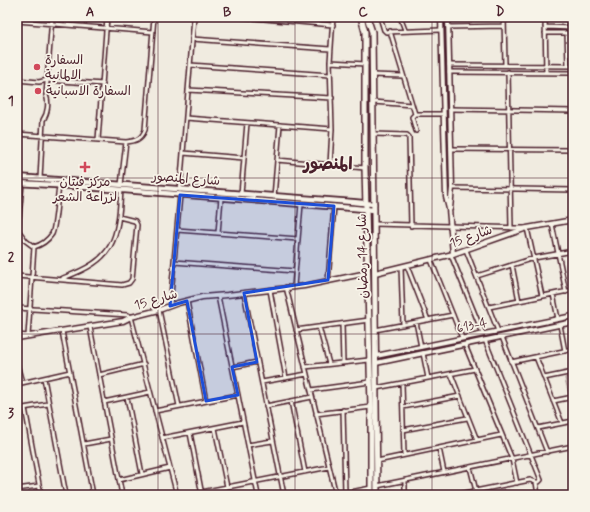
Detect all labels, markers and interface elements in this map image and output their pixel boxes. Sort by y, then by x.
text: A [86,4,94,21]
text: B [223,4,232,21]
text: C [358,4,368,21]
text: D [496,4,505,21]
place label: السفارة الالمانية [45,52,83,84]
marker: السفارة الالمانية [32,62,42,72]
place label: السفارة الاسبانية [46,83,131,100]
marker: السفارة الاسبانية [33,86,43,96]
text: 1 [8,93,14,110]
district label: المنصور [302,153,353,175]
marker: مركز فيتان لزراعة الشعر [79,161,91,173]
street label: شارع المنصور [150,168,221,190]
place label: مركز فيتان لزراعة الشعر [52,174,117,206]
street label: شارع 14 رمضان [354,213,372,299]
street label: شارع 15 [447,222,495,252]
text: 2 [8,249,15,266]
street label: شارع 15 [132,286,180,314]
street label: 613-4 [455,314,489,338]
text: 3 [8,405,14,422]

